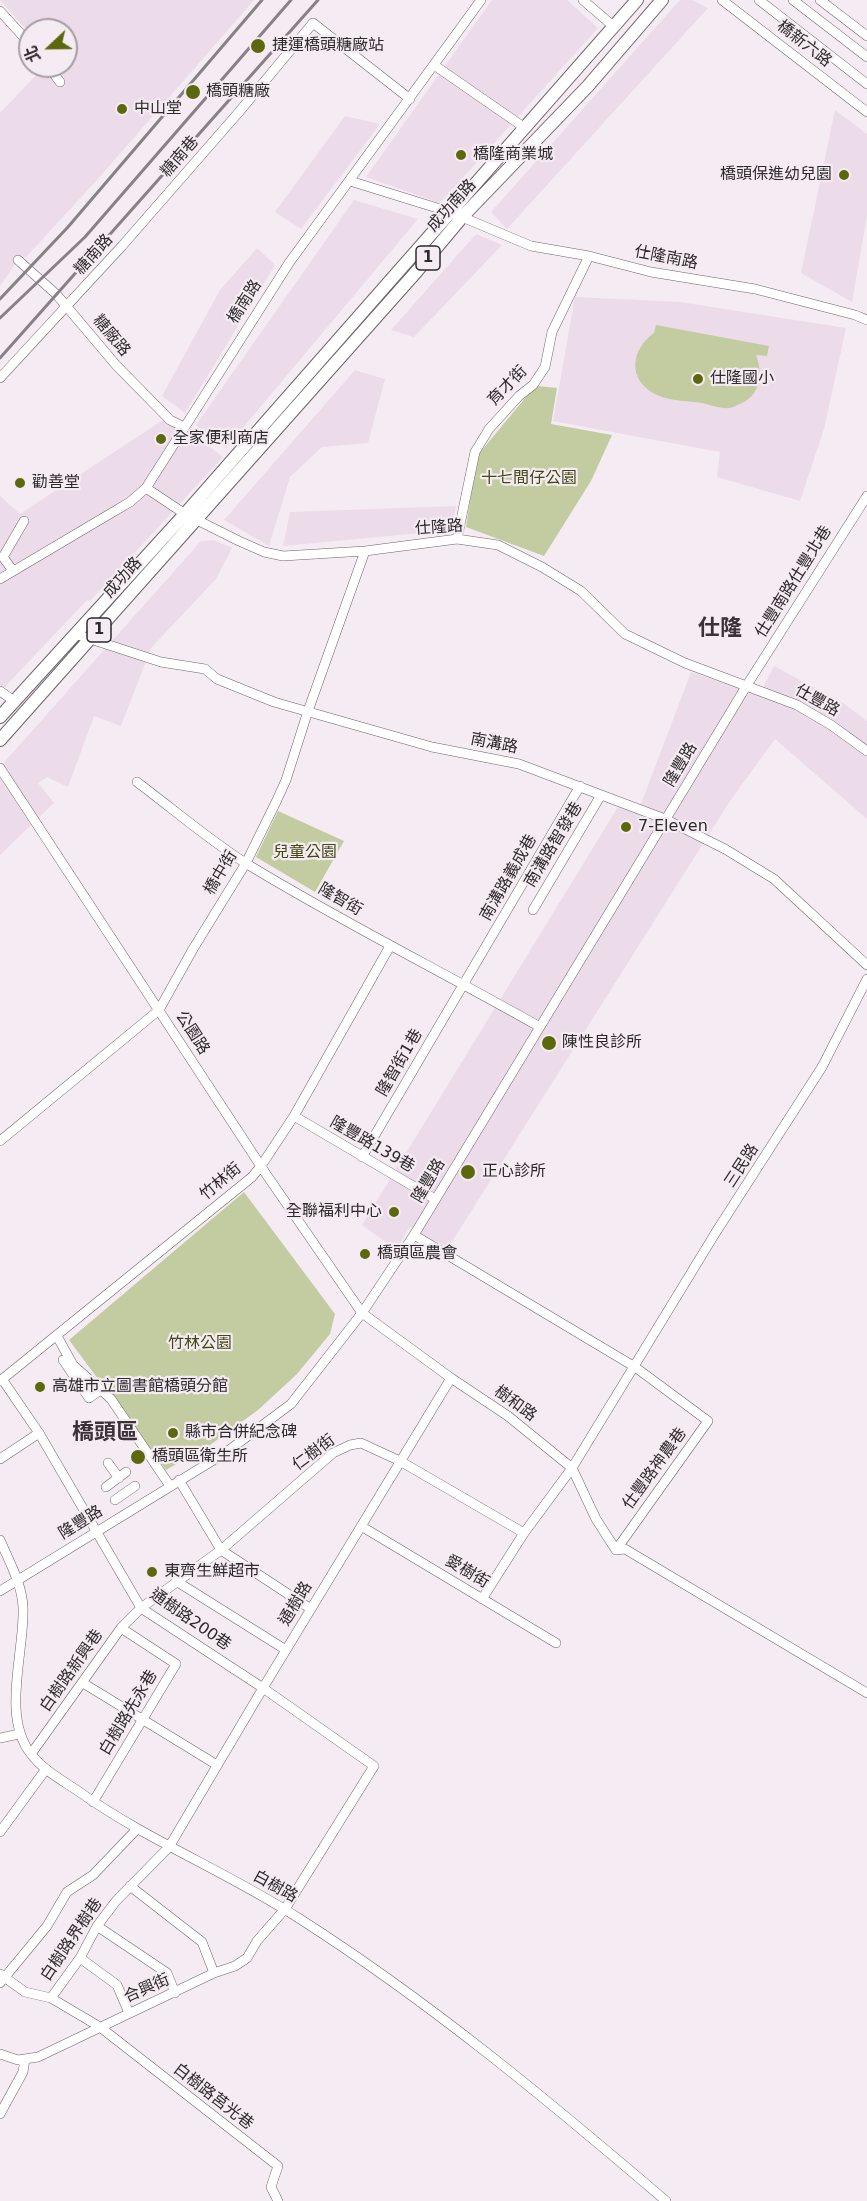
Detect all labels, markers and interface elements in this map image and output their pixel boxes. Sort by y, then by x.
street label: 橋新六路 [773,17,835,71]
north arrow [18,18,78,78]
place label: 捷運橋頭糖廠站 [272,36,384,56]
marker: 捷運橋頭糖廠站 [249,37,267,55]
text: 北 [21,43,45,65]
place label: 橋頭糖廠 [206,82,270,102]
marker: 橋頭糖廠 [184,83,202,101]
place label: 中山堂 [134,99,182,119]
marker: 中山堂 [115,102,129,116]
street label: 糖南巷 [157,133,203,181]
place label: 橋隆商業城 [473,145,553,165]
marker: 橋隆商業城 [454,148,468,162]
place label: 橋頭保進幼兒園 [720,165,832,185]
marker: 橋頭保進幼兒園 [837,168,851,182]
street label: 成功南路 [423,176,481,236]
street label: 糖南路 [71,231,117,279]
street label: 仕隆南路 [633,242,699,274]
road number: 1 [416,246,440,270]
street label: 橋南路 [224,277,266,327]
street label: 糖廠路 [88,311,134,361]
street label: 育才街 [484,362,532,410]
place label: 仕隆國小 [710,369,774,389]
marker: 仕隆國小 [691,372,705,386]
place label: 全家便利商店 [173,429,269,449]
marker: 全家便利商店 [154,432,168,446]
park label: 十七間仔公園 [481,469,577,489]
place label: 勸善堂 [32,473,80,493]
marker: 勸善堂 [13,476,27,490]
street label: 仕隆路 [414,517,464,539]
street label: 仕豐南路仕豐北巷 [752,523,836,641]
street label: 成功路 [100,554,146,602]
district label: 仕隆 [698,616,742,642]
road number: 1 [87,618,111,642]
street label: 仕豐路 [791,681,843,721]
street label: 南溝路 [469,730,519,758]
street label: 隆豐路 [660,739,702,791]
street label: 南溝路智發巷 [521,799,587,891]
place label: 7-Eleven [638,817,708,837]
marker: 7-Eleven [619,820,633,834]
street label: 南溝路義成巷 [477,832,541,924]
park label: 兒童公園 [273,843,337,863]
street label: 橋中街 [200,847,242,899]
street label: 隆智街 [314,880,366,920]
street label: 公園路 [171,1008,213,1058]
street label: 隆智街1巷 [373,1026,427,1100]
place label: 陳性良診所 [562,1033,642,1053]
marker: 陳性良診所 [540,1034,558,1052]
street label: 隆豐路139巷 [326,1113,418,1177]
street label: 三民路 [721,1141,763,1191]
street label: 隆豐路 [408,1155,450,1207]
street label: 竹林街 [196,1159,246,1205]
place label: 正心診所 [482,1162,546,1182]
marker: 正心診所 [459,1163,477,1181]
place label: 全聯福利中心 [286,1202,382,1222]
marker: 全聯福利中心 [387,1205,401,1219]
place label: 橋頭區農會 [377,1244,457,1264]
marker: 橋頭區農會 [358,1247,372,1261]
park label: 竹林公園 [168,1334,232,1354]
place label: 高雄市立圖書館橋頭分館 [52,1377,228,1397]
marker: 高雄市立圖書館橋頭分館 [33,1380,47,1394]
street label: 樹和路 [490,1382,540,1426]
district label: 橋頭區 [72,1420,138,1446]
place label: 縣市合併紀念碑 [185,1423,297,1443]
street label: 仕豐路神農巷 [619,1425,691,1513]
marker: 縣市合併紀念碑 [166,1426,180,1440]
street label: 仁樹街 [289,1431,339,1475]
place label: 橋頭區衛生所 [152,1447,248,1467]
marker: 橋頭區衛生所 [129,1448,147,1466]
street label: 隆豐路 [56,1502,106,1544]
street label: 愛樹街 [441,1551,493,1593]
place label: 東齊生鮮超市 [164,1562,260,1582]
marker: 東齊生鮮超市 [145,1565,159,1579]
street label: 通樹路 [275,1578,317,1630]
street label: 通樹路200巷 [146,1585,234,1655]
street label: 白樹路新興巷 [37,1626,107,1716]
street label: 白樹路先永巷 [96,1667,162,1759]
street label: 白樹路 [249,1867,301,1907]
street label: 白樹路界樹巷 [37,1895,107,1985]
street label: 合興街 [121,1970,173,2008]
street label: 白樹路莒光巷 [169,2060,257,2134]

